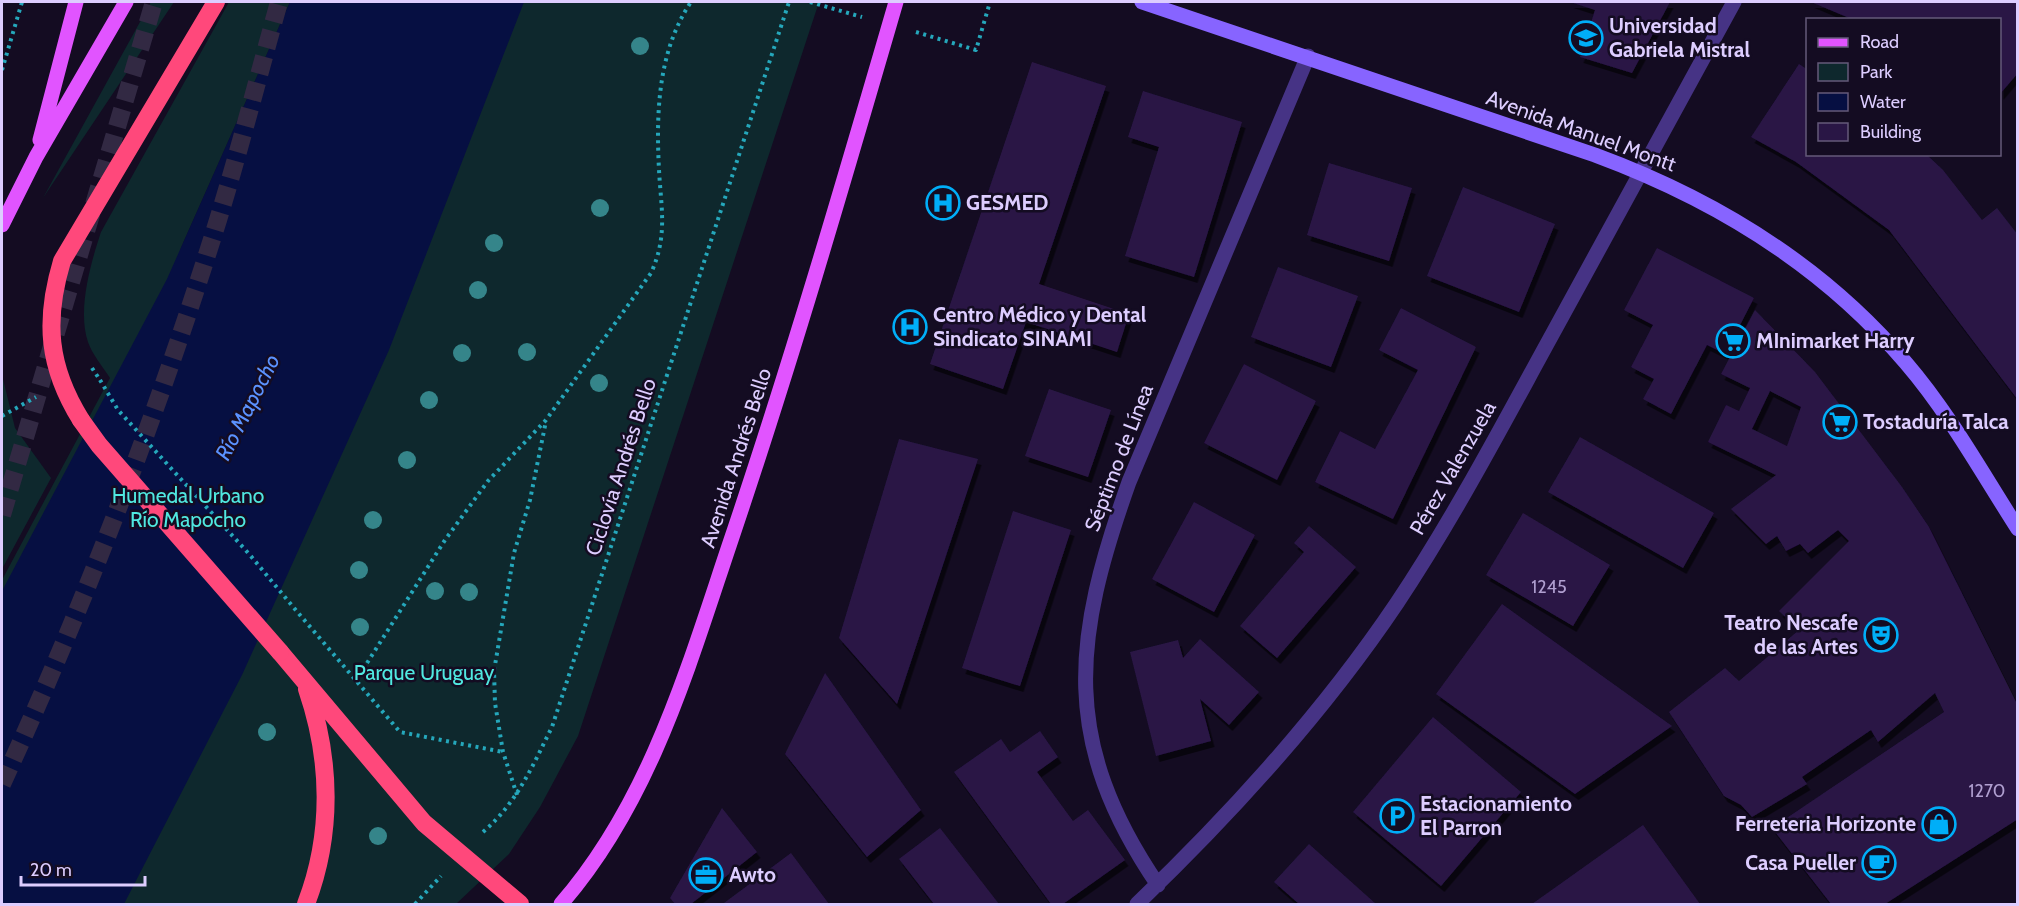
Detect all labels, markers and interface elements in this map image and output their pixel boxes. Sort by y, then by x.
place label: Universidad Gabriela Mistral [1609,13,1751,62]
legend [1806,18,2001,156]
school or university icon: Universidad Gabriela Mistral [1568,20,1604,56]
text: Road [1860,31,1899,53]
text: Park [1860,61,1893,83]
street label: Avenida Manuel Montt [1483,85,1679,176]
text: Water [1860,91,1906,113]
text: Building [1860,121,1922,143]
hospital icon: GESMED [925,185,961,221]
place label: GESMED [966,190,1049,215]
place label: Centro Médico y Dental Sindicato SINAMI [933,302,1147,351]
hospital icon: Centro Médico y Dental Sindicato SINAMI [892,309,928,345]
supermarket icon: MInimarket Harry [1715,323,1751,359]
place label: MInimarket Harry [1756,328,1915,353]
water label: Río Mapocho [209,350,286,465]
street label: Avenida Andrés Bello [695,365,776,551]
street label: Ciclovía Andrés Bello [580,375,661,559]
street label: Séptimo de Línea [1079,381,1158,535]
street label: Pérez Valenzuela [1404,396,1501,539]
supermarket icon: Tostaduría Talca [1822,404,1858,440]
place label: Tostaduría Talca [1863,409,2009,434]
park label: Humedal Urbano Río Mapocho [112,483,264,532]
house number: 1245 [1531,576,1567,598]
place label: Teatro Nescafe de las Artes [1724,610,1858,659]
theatre icon: Teatro Nescafe de las Artes [1863,617,1899,653]
park label: Parque Uruguay [354,660,495,685]
house number: 1270 [1969,780,2005,802]
place label: Estacionamiento El Parron [1420,791,1572,840]
parking icon: Estacionamiento El Parron [1379,798,1415,834]
shop icon: Ferreteria Horizonte [1921,806,1957,842]
place label: Ferreteria Horizonte [1735,811,1916,836]
cafe icon: Casa Pueller [1861,845,1897,881]
scale bar [21,849,146,887]
place label: Casa Pueller [1745,850,1856,875]
office icon: Awto [688,857,724,893]
text: 20 m [30,859,72,881]
place label: Awto [729,862,776,887]

